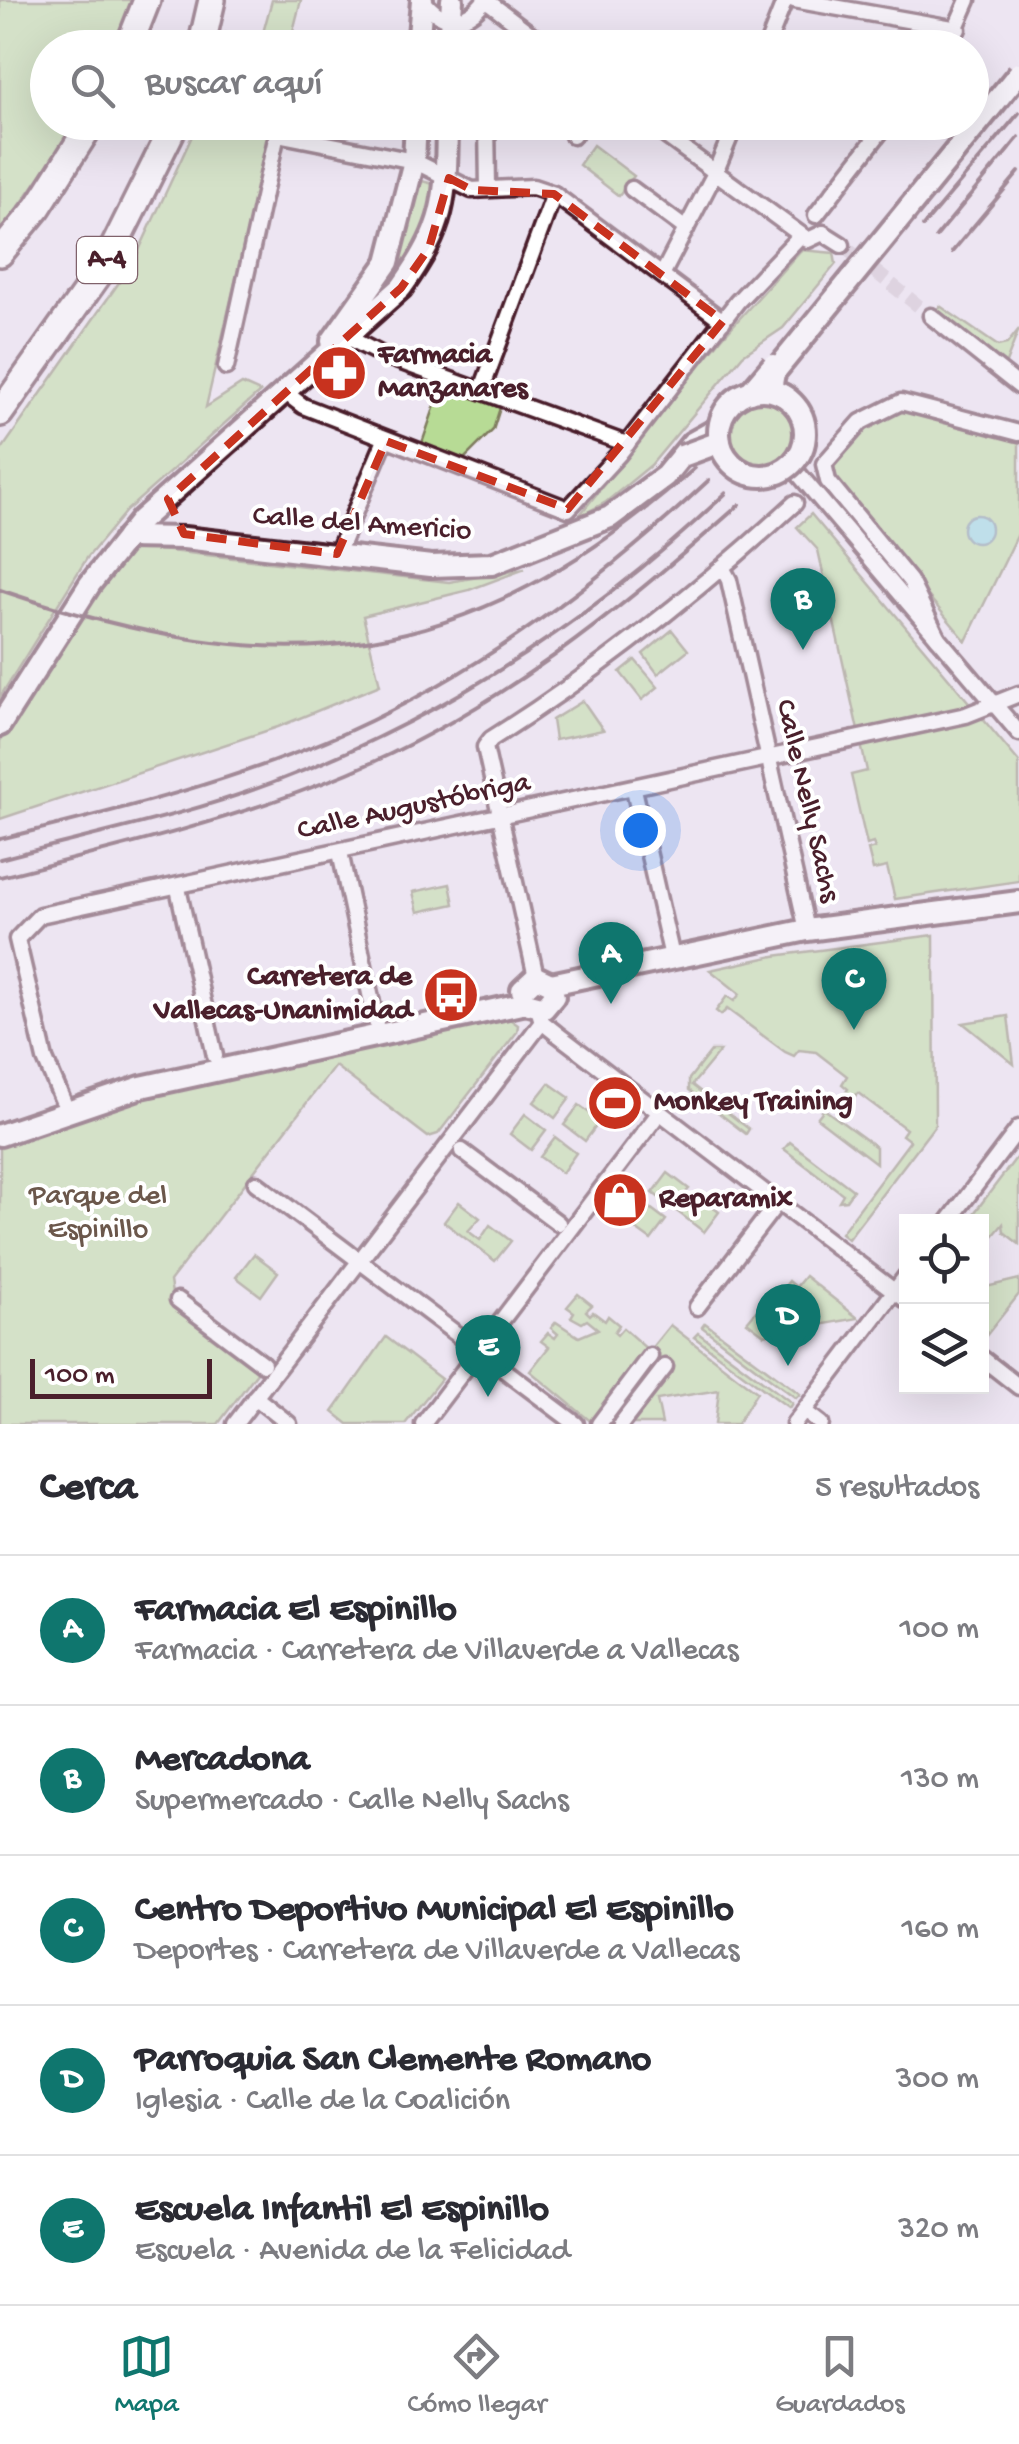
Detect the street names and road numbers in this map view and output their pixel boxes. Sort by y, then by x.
road number: A-4 [77,237,137,283]
street label: Calle del Americio [251,500,473,550]
street label: Calle Nelly Sachs [766,696,847,907]
street label: Calle Augustóbriga [294,766,535,850]

